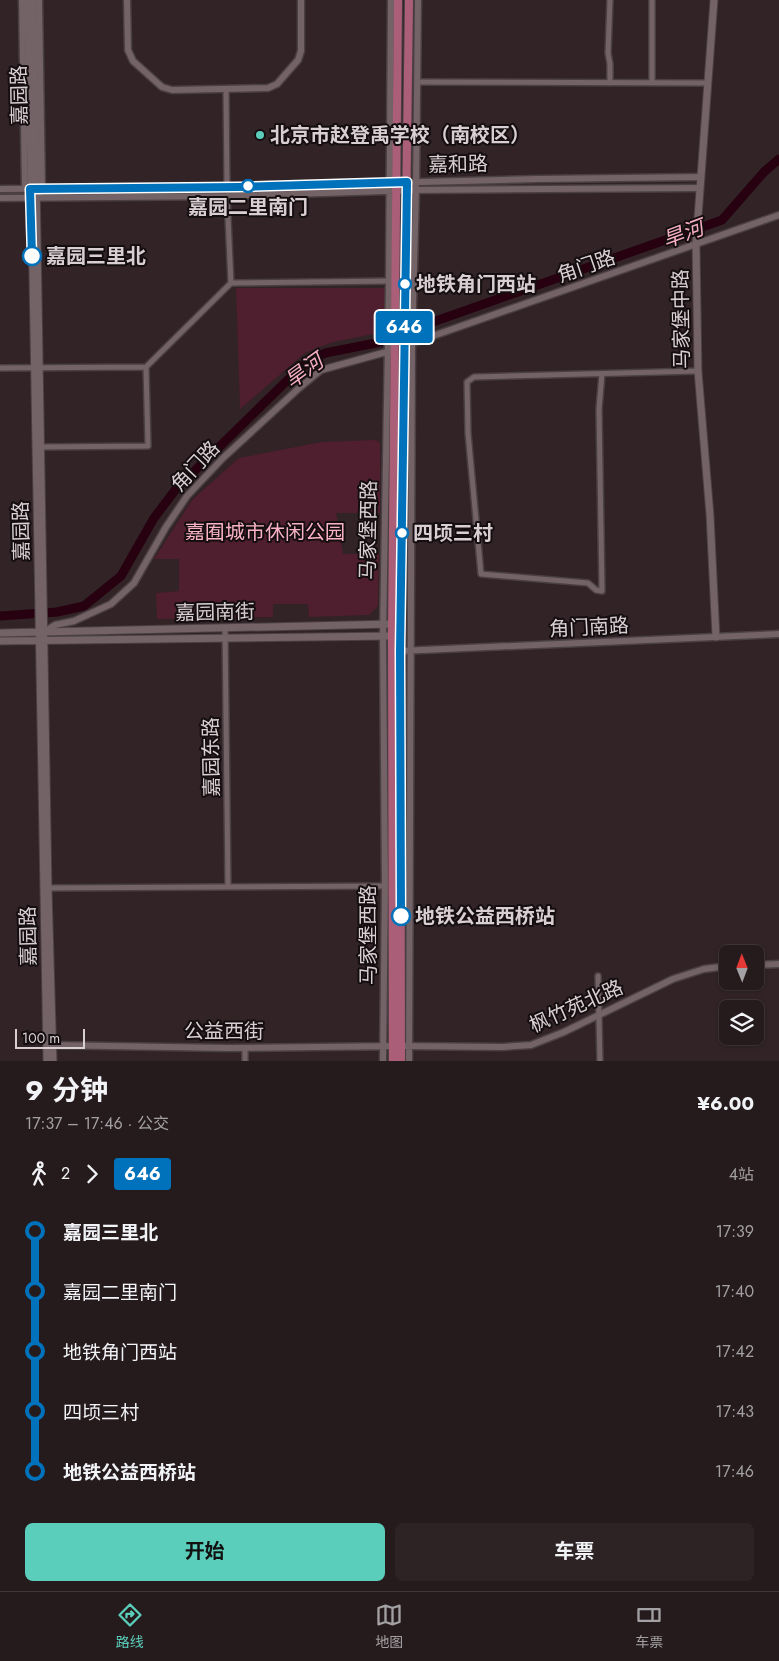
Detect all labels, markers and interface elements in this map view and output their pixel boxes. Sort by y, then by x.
street label: 嘉园路 [4,65,35,125]
place label: 北京市赵登禹学校（南校区） [270,121,530,150]
marker: 北京市赵登禹学校（南校区） [254,129,266,141]
street label: 嘉和路 [428,149,488,180]
marker: 嘉园二里南门 [241,179,255,193]
place label: 嘉园二里南门 [188,193,308,222]
water label: 旱河 [658,211,712,255]
place label: 嘉园三里北 [46,242,146,271]
street label: 角门路 [553,243,619,290]
marker: 嘉园三里北 [22,246,42,266]
street label: 马家堡中路 [666,269,697,369]
place label: 地铁角门西站 [416,270,536,299]
marker: 地铁角门西站 [398,277,412,291]
line badge: 646 [375,311,433,343]
text: 646 [386,314,422,340]
water label: 旱河 [278,344,333,395]
street label: 角门路 [164,435,226,498]
street label: 马家堡西路 [353,480,384,580]
street label: 嘉园路 [6,501,37,561]
park label: 嘉囿城市休闲公园 [185,518,345,547]
place label: 四顷三村 [413,519,493,548]
marker: 四顷三村 [395,526,409,540]
street label: 嘉园南街 [175,597,255,628]
street label: 角门南路 [548,611,630,644]
street label: 嘉园东路 [196,717,227,797]
street label: 马家堡西路 [354,885,383,985]
place label: 地铁公益西桥站 [415,902,555,931]
street label: 嘉园路 [13,906,44,966]
marker: 地铁公益西桥站 [391,906,411,926]
north arrow [719,945,764,990]
map controls [719,945,764,1045]
street label: 枫竹苑北路 [525,973,628,1040]
button: layers [719,1000,764,1045]
street label: 公益西街 [184,1017,264,1046]
scale bar [15,1026,85,1049]
text: 100 m [22,1028,60,1048]
text: 9 分钟 [25,1070,108,1111]
text: ¥6.00 [697,1090,754,1117]
text: 17:37 – 17:46 · 公交 [25,1112,169,1135]
icon: walk [25,1160,53,1188]
icon: forward [78,1160,106,1188]
text: 646 [124,1161,161,1187]
text: 2 [61,1162,70,1185]
text: 4站 [729,1163,754,1186]
text: 嘉园三里北 [63,1219,158,1246]
text: 17:39 [716,1220,754,1243]
text: 嘉园二里南门 [63,1279,177,1306]
text: 17:40 [715,1280,754,1303]
text: 地铁角门西站 [63,1339,177,1366]
text: 17:42 [715,1340,754,1363]
text: 四顷三村 [63,1399,139,1426]
text: 17:43 [716,1400,754,1423]
text: 地铁公益西桥站 [63,1459,196,1486]
text: 17:46 [715,1460,754,1483]
button: 开始 [25,1523,385,1581]
button: 车票 [395,1523,754,1581]
tab: 路线 [116,1601,144,1652]
tab: 地图 [375,1601,403,1652]
tab: 车票 [635,1601,663,1652]

